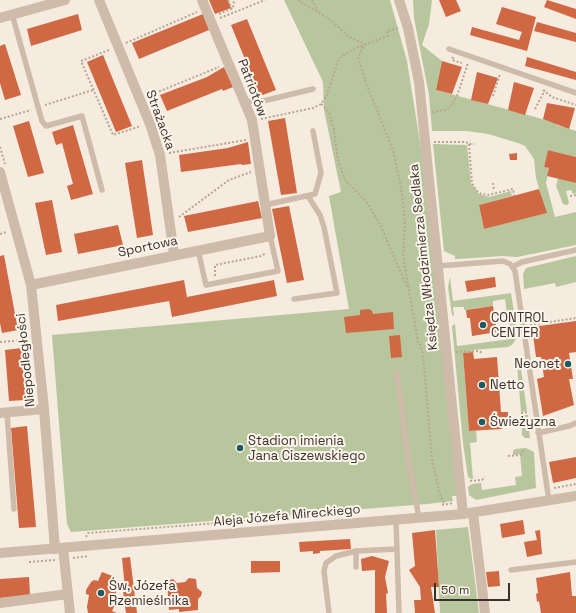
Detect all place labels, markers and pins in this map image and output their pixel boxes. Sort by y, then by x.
place label: CONTROL CENTER [491,310,548,341]
marker: CONTROL CENTER [478,320,488,330]
place label: Neonet [514,356,560,372]
marker: Neonet [563,359,573,369]
place label: Netto [490,377,525,393]
marker: Netto [477,380,487,390]
place label: Świeżyzna [490,414,556,430]
marker: Świeżyzna [477,417,487,427]
place label: Stadion imienia Jana Ciszewskiego [248,433,366,464]
marker: Stadion imienia Jana Ciszewskiego [235,443,245,453]
place label: Św, Józefa Rzemieślnika [109,578,189,609]
marker: Św, Józefa Rzemieślnika [96,588,106,598]

